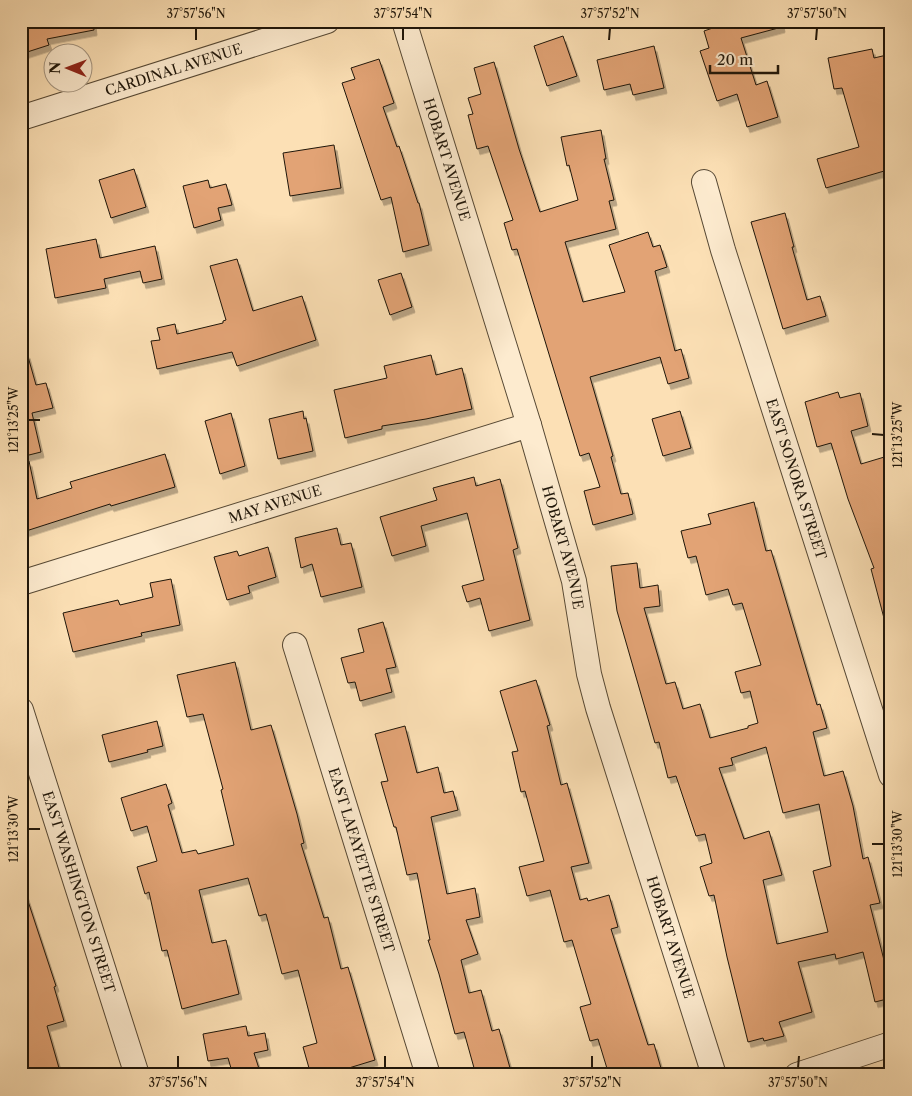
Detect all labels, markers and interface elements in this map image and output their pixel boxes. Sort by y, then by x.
text: 37°57'56"N [166,6,226,21]
text: 37°57'54"N [373,6,433,21]
text: 37°57'52"N [580,6,640,21]
text: 37°57'50"N [787,6,847,21]
street label: CARDINAL AVENUE [103,39,244,100]
north arrow [42,42,92,92]
scale bar [710,42,777,74]
text: 20 m [717,50,753,69]
text: N [46,62,64,74]
street label: HOBART AVENUE [419,96,474,223]
text: 121°13'25"W [6,386,21,453]
street label: EAST SONORA STREET [762,396,831,562]
text: 121°13'25"W [890,401,905,468]
street label: MAY AVENUE [226,481,324,527]
street label: HOBART AVENUE [538,483,587,611]
street label: EAST LAFAYETTE STREET [324,765,399,955]
street label: EAST WASHINGTON STREET [38,789,120,996]
text: 121°13'30"W [6,795,21,862]
text: 121°13'30"W [890,810,905,877]
street label: HOBART AVENUE [643,874,698,1001]
text: 37°57'56"N [148,1075,208,1090]
text: 37°57'54"N [355,1075,415,1090]
text: 37°57'52"N [562,1075,622,1090]
text: 37°57'50"N [768,1075,828,1090]

